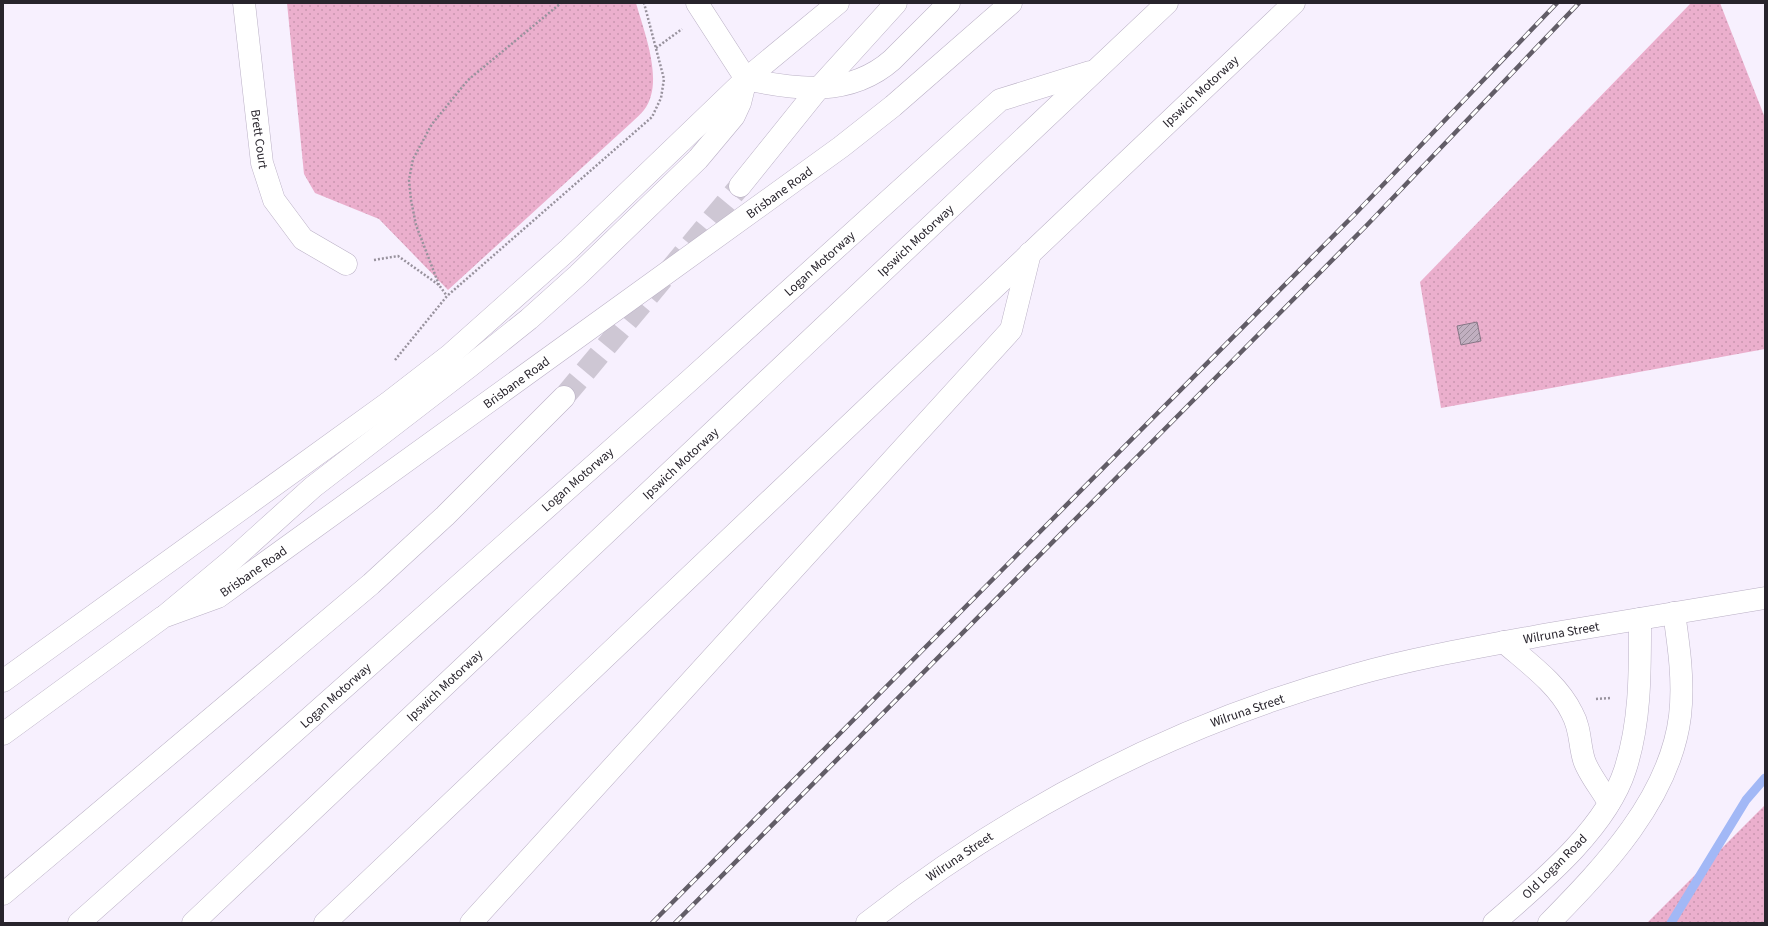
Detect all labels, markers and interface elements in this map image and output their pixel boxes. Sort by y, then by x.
street label: Ipswich Motorway [1159,52,1243,132]
street label: Brett Court [246,108,272,171]
street label: Brisbane Road [743,162,817,223]
street label: Ipswich Motorway [874,201,958,281]
street label: Logan Motorway [780,227,859,301]
street label: Brisbane Road [480,352,554,413]
street label: Ipswich Motorway [639,424,723,504]
street label: Logan Motorway [538,443,618,516]
street label: Brisbane Road [216,542,291,602]
street label: Wilruna Street [1522,617,1601,649]
street label: Ipswich Motorway [403,646,487,726]
street label: Logan Motorway [296,659,375,733]
street label: Wilruna Street [1208,690,1287,732]
street label: Wilruna Street [923,827,997,886]
street label: Old Logan Road [1518,830,1591,903]

